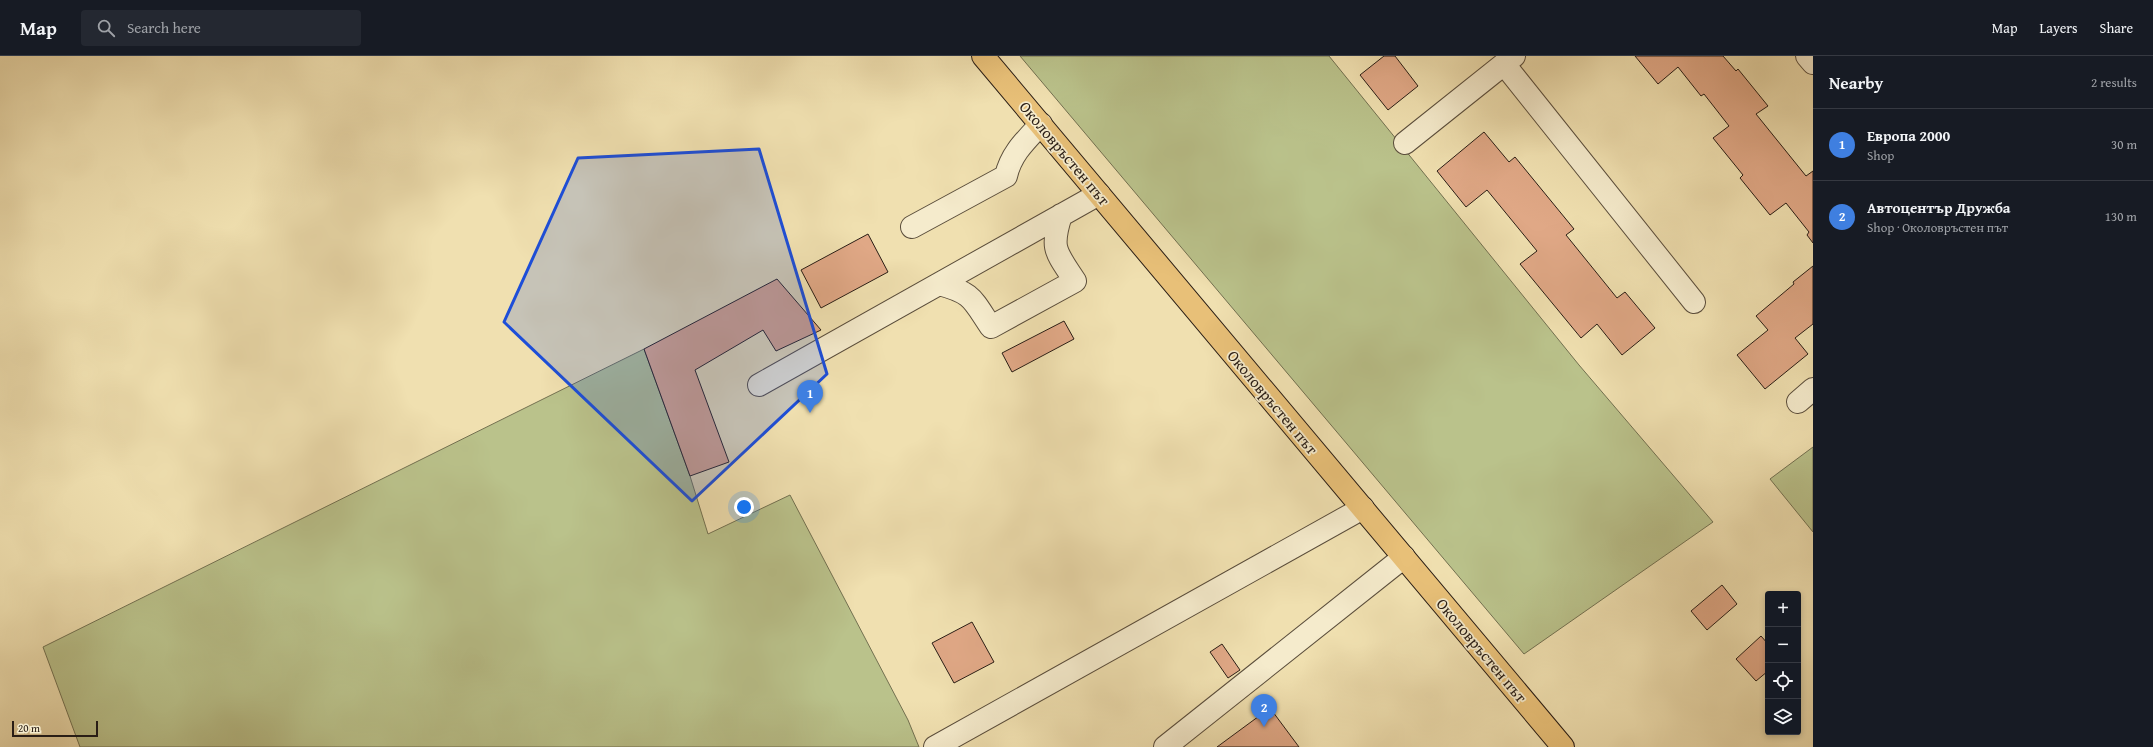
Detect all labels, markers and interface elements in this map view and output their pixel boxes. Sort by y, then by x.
search box [81,10,361,46]
text: Map [20,14,57,42]
icon: search [95,17,117,39]
text: Search here [127,17,201,38]
text: Map [1992,18,2018,38]
text: Layers [2040,18,2078,38]
text: Share [2100,18,2133,38]
text: Nearby [1829,70,1883,95]
text: 2 results [2091,73,2137,92]
street label: Околовръстен път [1014,95,1116,211]
text: Европа 2000 [1867,125,1950,146]
text: 1 [1839,135,1845,154]
text: 30 m [2111,135,2137,154]
text: Shop [1867,146,1894,165]
text: Автоцентър Дружба [1867,197,2011,218]
text: 2 [1839,207,1845,226]
text: 130 m [2105,207,2137,226]
text: Shop · Околовръстен път [1867,218,2008,237]
street label: Околовръстен път [1222,344,1324,460]
pin: 1 [797,380,823,413]
your location [734,497,754,517]
map controls [1765,591,1801,735]
button: + [1765,591,1801,627]
street label: Околовръстен път [1431,592,1533,708]
button: − [1765,627,1801,663]
button: locate [1765,663,1801,699]
pin: 2 [1251,694,1277,727]
button: layers [1765,699,1801,735]
scale bar [12,719,98,738]
text: 20 m [18,720,40,736]

